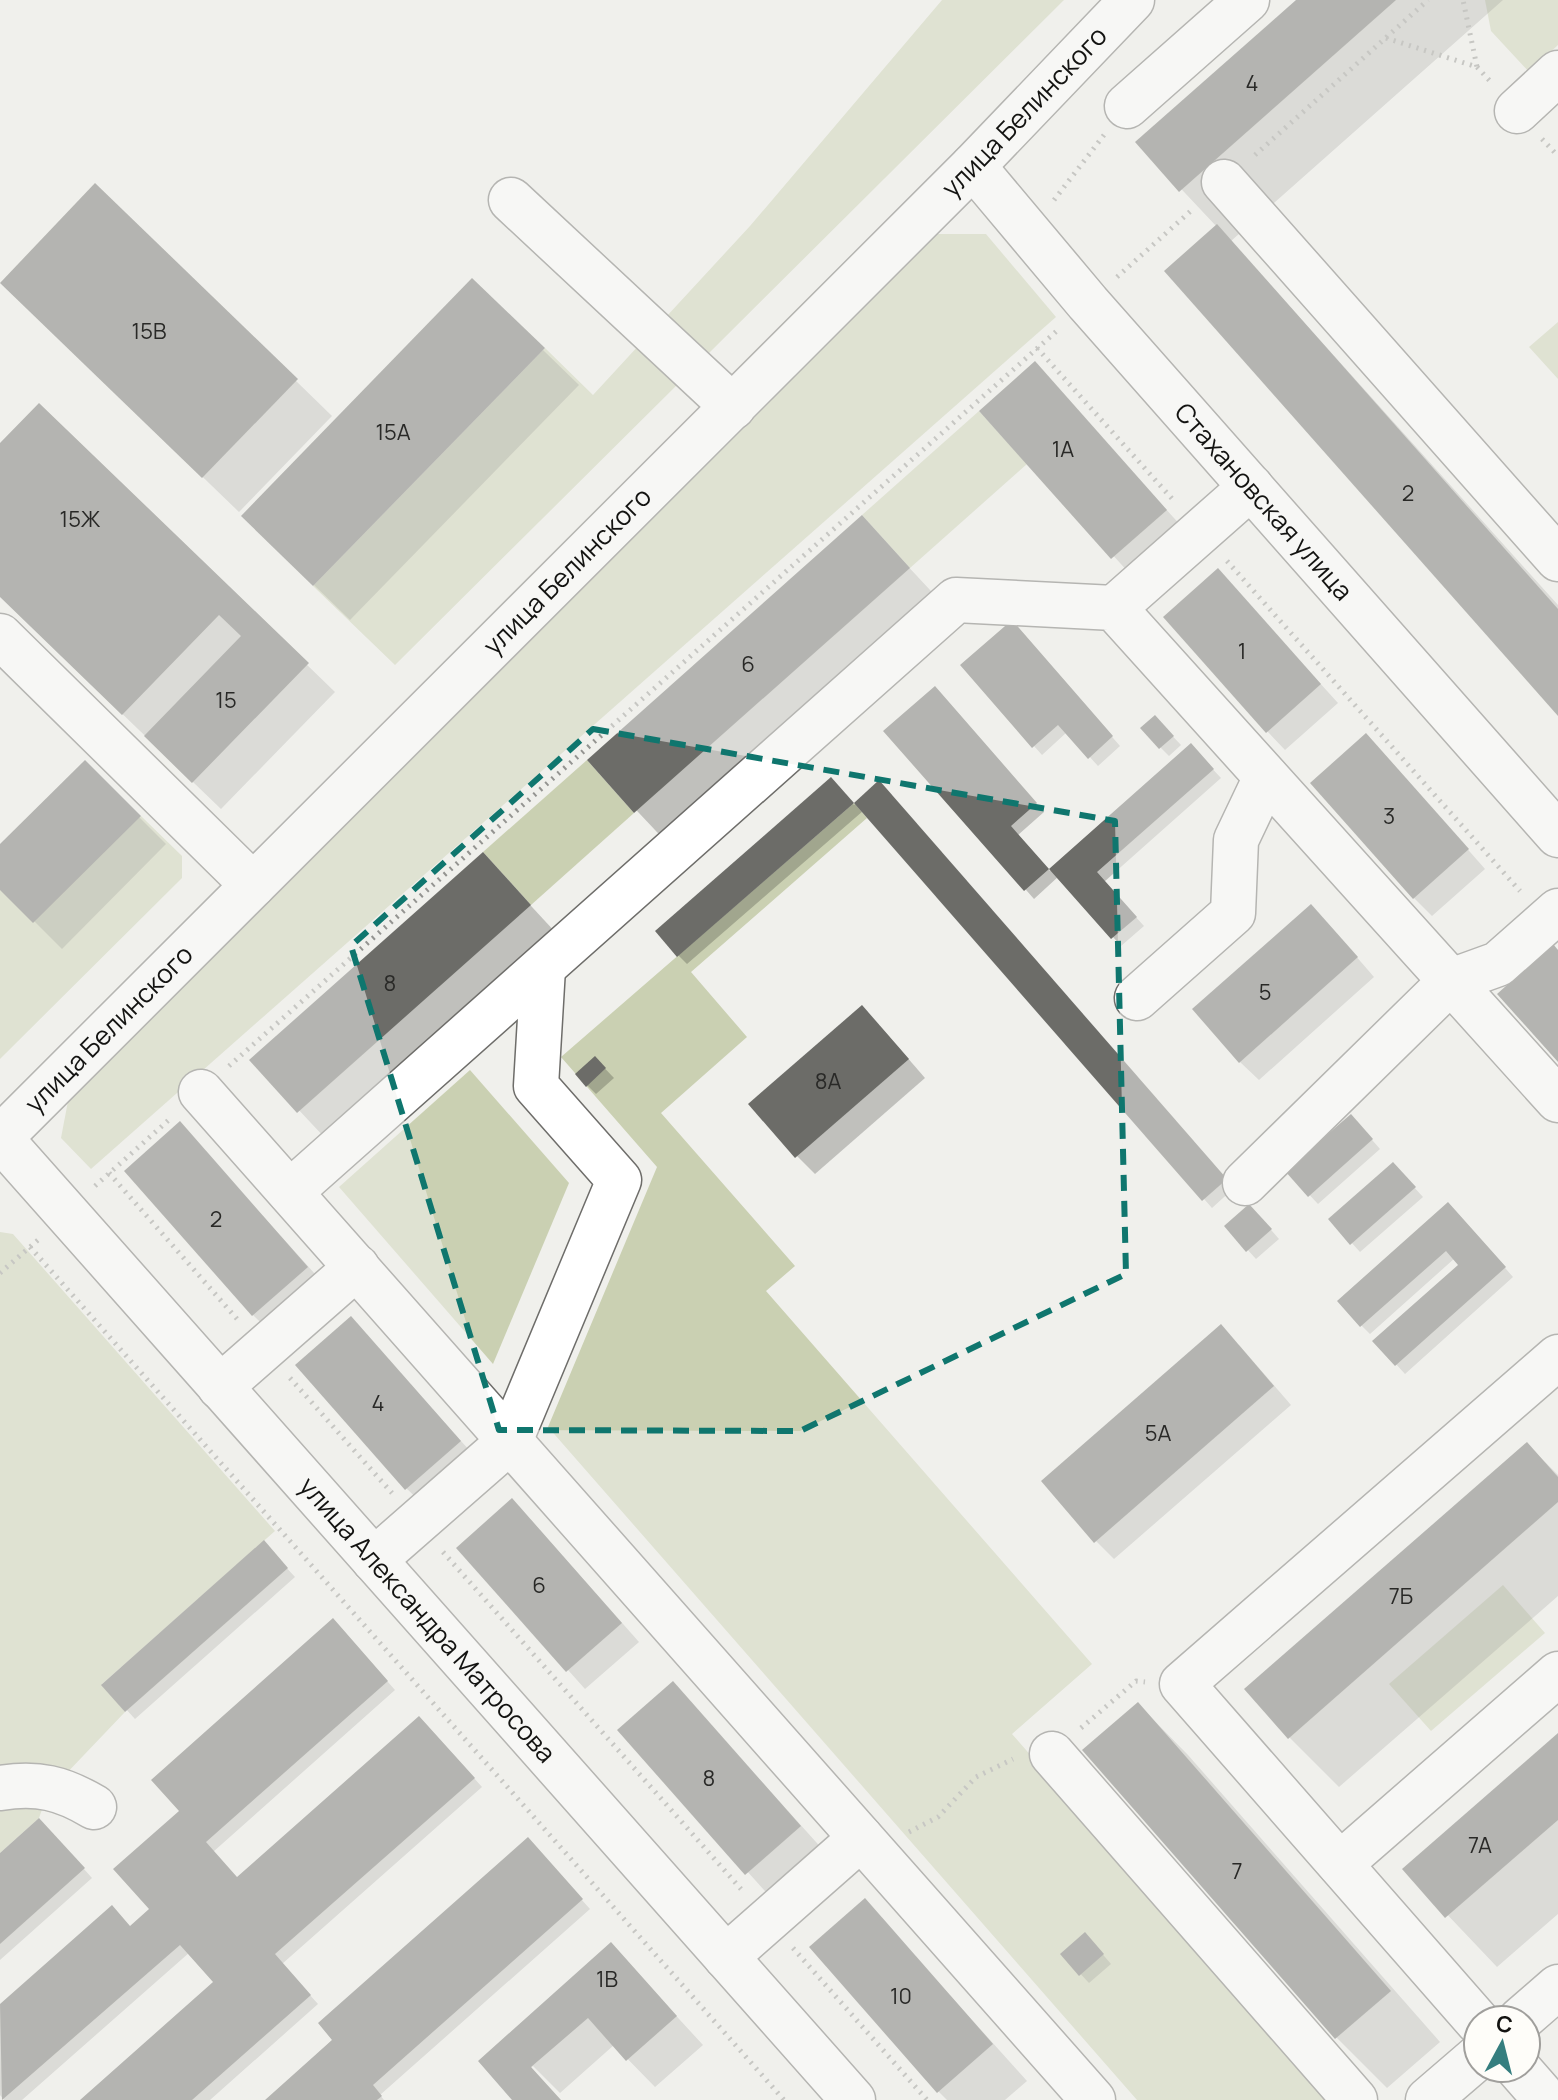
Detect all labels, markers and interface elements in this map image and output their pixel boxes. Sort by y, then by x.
street label: улица Белинского [933,18,1115,205]
house number: 4 [1246,68,1258,98]
house number: 15В [132,316,166,346]
street label: Стахановская улица [1167,394,1361,608]
house number: 15А [375,417,411,447]
house number: 1А [1052,434,1074,464]
street label: улица Белинского [475,478,659,663]
house number: 2 [1402,478,1414,508]
house number: 15Ж [60,504,101,534]
house number: 1 [1238,636,1246,666]
house number: 6 [741,649,755,679]
house number: 15 [215,685,237,715]
house number: 3 [1383,801,1395,831]
street label: улица Белинского [16,936,200,1120]
house number: 8 [384,968,396,998]
house number: 5 [1259,977,1271,1007]
house number: 8А [815,1066,841,1096]
house number: 2 [210,1204,222,1234]
house number: 4 [372,1388,384,1418]
house number: 5А [1145,1418,1171,1448]
street label: улица Александра Матросова [292,1469,564,1770]
house number: 6 [532,1570,546,1600]
house number: 7Б [1389,1581,1413,1611]
house number: 8 [703,1763,715,1793]
house number: 7А [1468,1830,1492,1860]
house number: 7 [1231,1856,1243,1886]
house number: 1В [596,1964,618,1994]
house number: 10 [890,1981,912,2011]
north arrow [1462,2004,1542,2084]
text: С [1495,2008,1514,2040]

